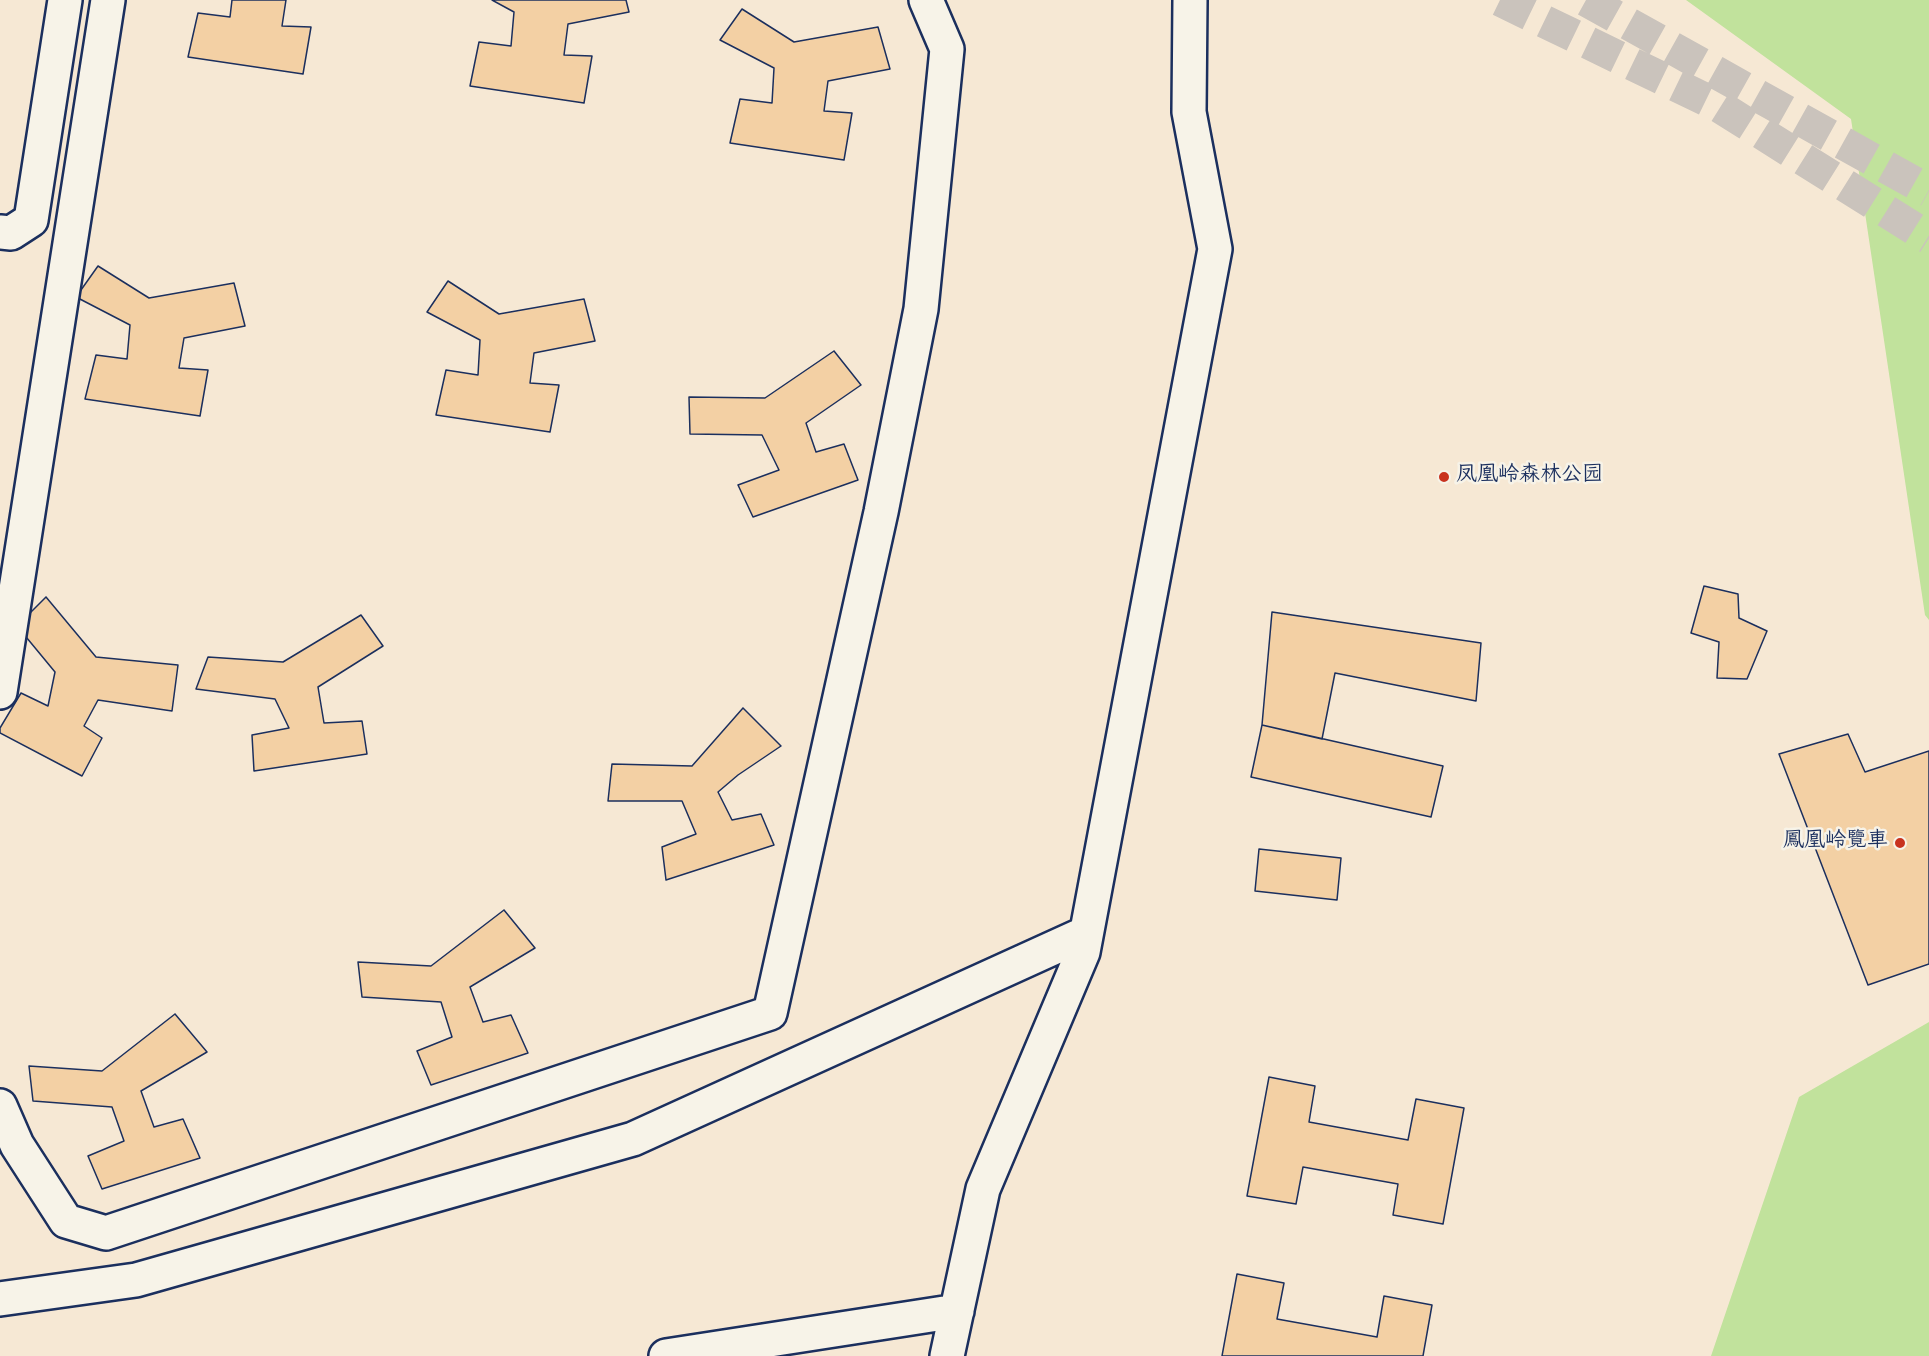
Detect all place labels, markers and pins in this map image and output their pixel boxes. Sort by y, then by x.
place label: 凤凰岭森林公园 [1456,464,1603,490]
marker: 凤凰岭森林公园 [1437,470,1451,484]
place label: 鳳凰岭覽車 [1783,830,1888,856]
marker: 鳳凰岭覽車 [1893,836,1907,850]

